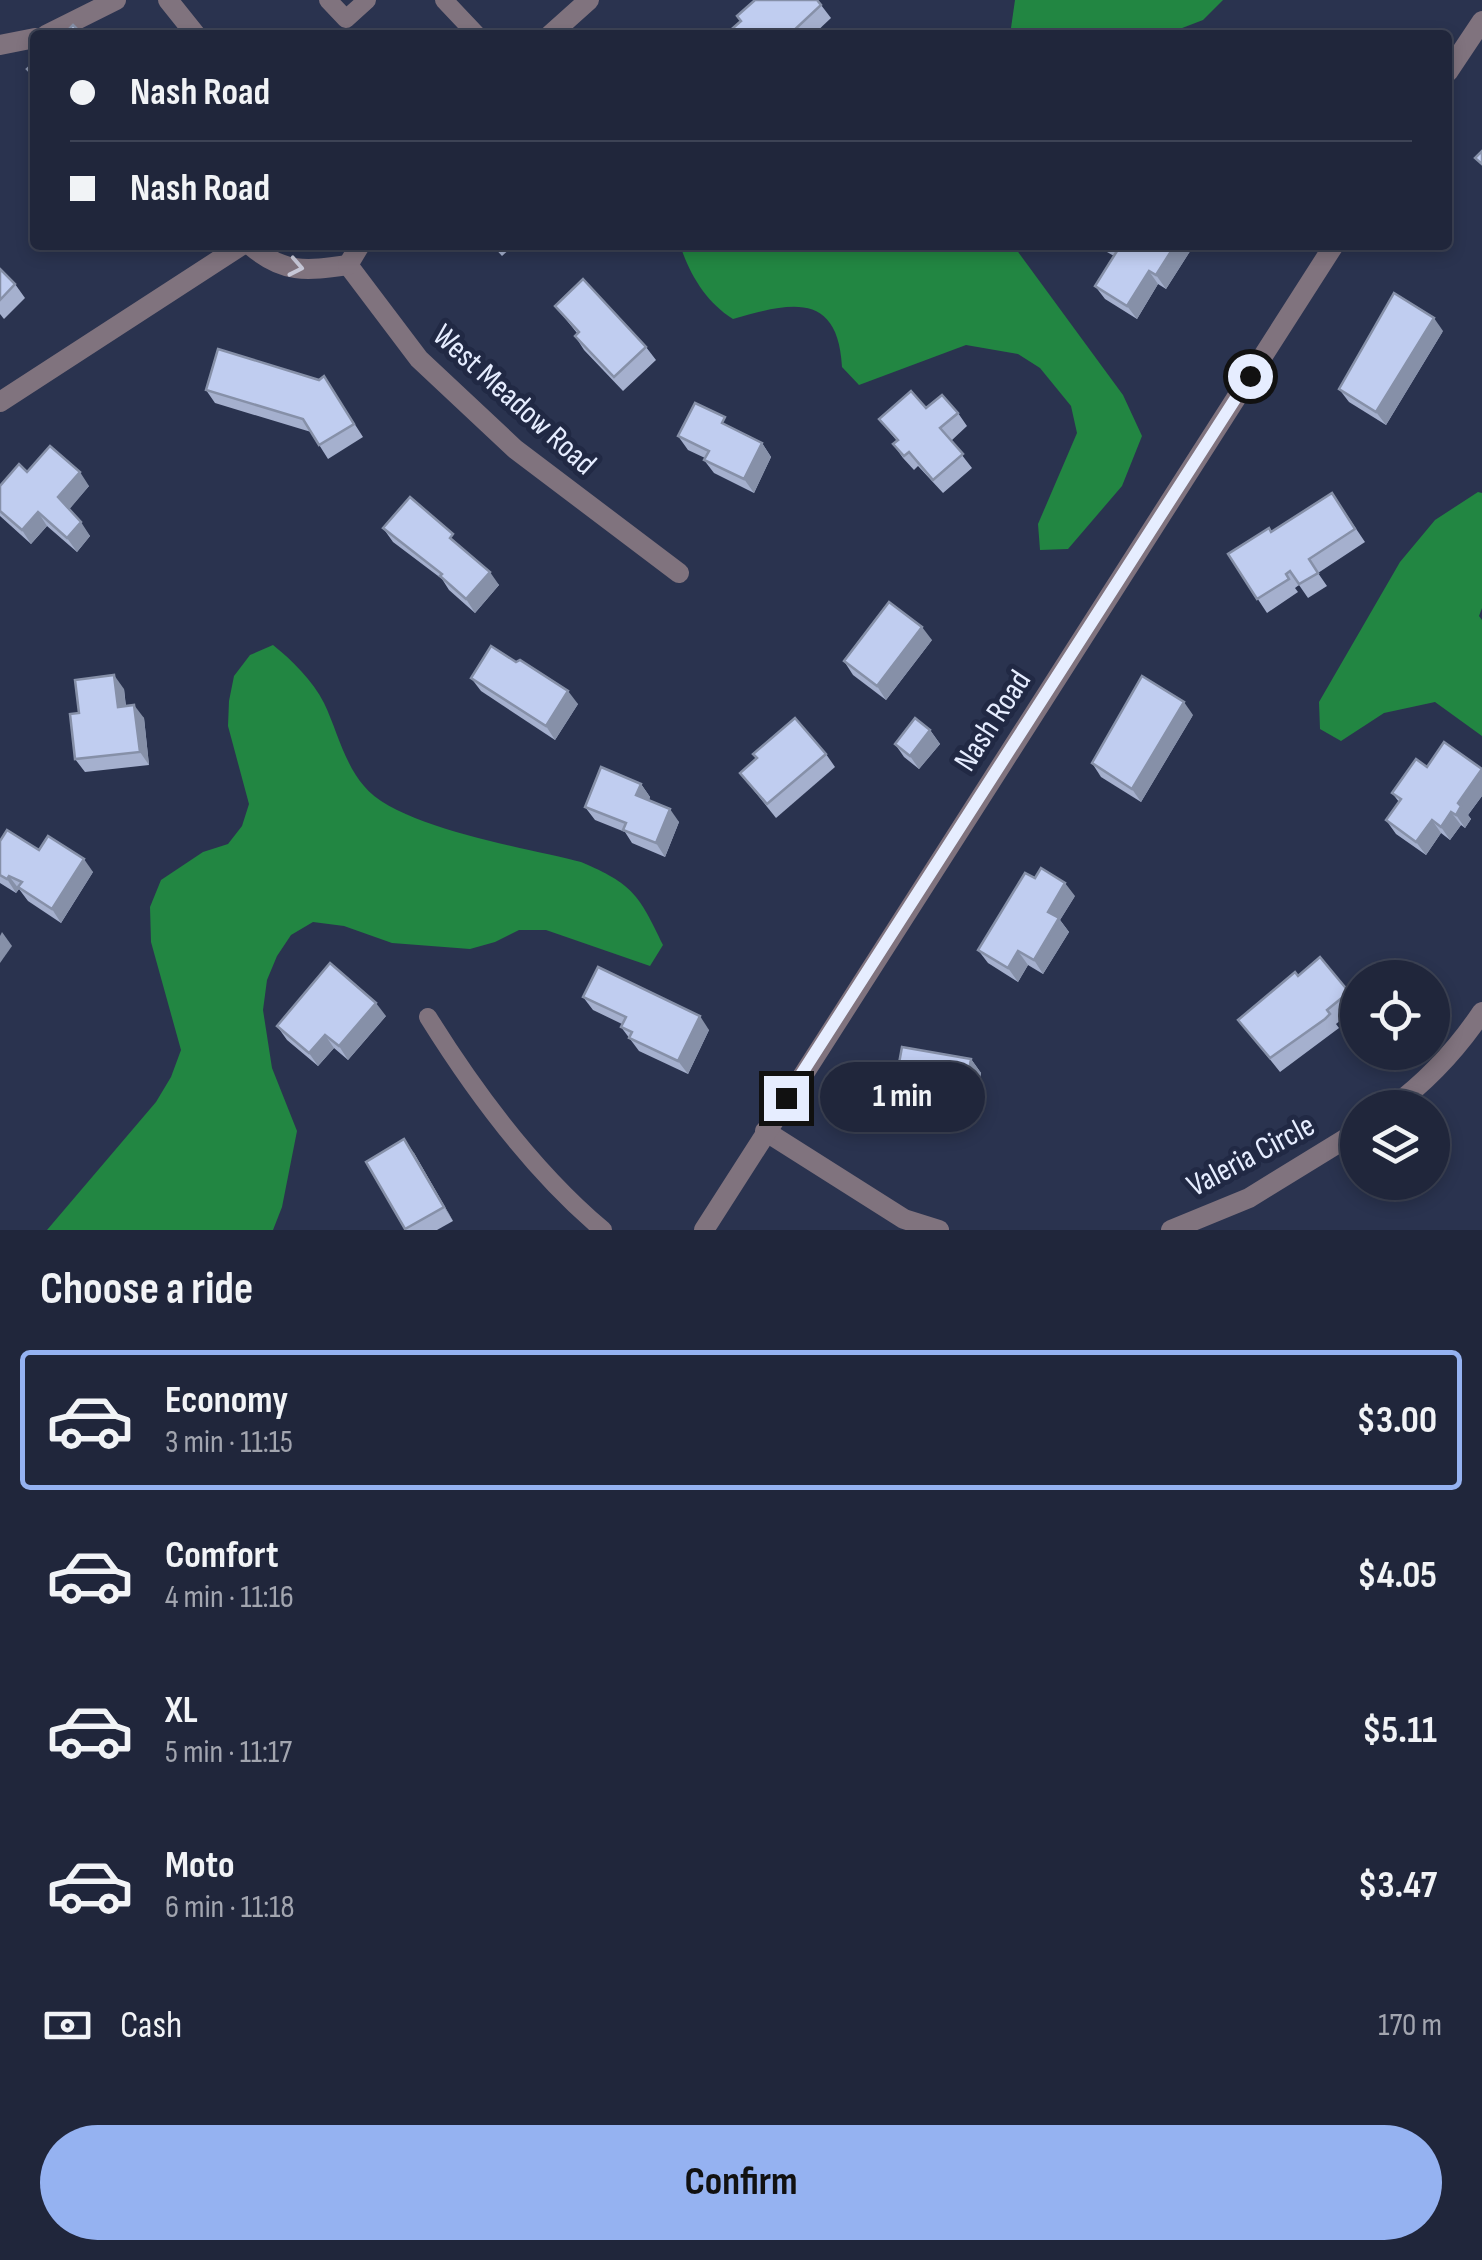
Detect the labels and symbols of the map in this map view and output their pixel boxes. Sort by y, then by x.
one-way arrow [288,256,304,277]
street label: West Meadow Road [424,316,604,484]
route start [1228,354,1273,399]
street label: Nash Road [946,663,1040,779]
callout: 1 min [821,1063,986,1133]
route end [764,1076,809,1121]
street label: Valeria Circle [1181,1106,1321,1206]

